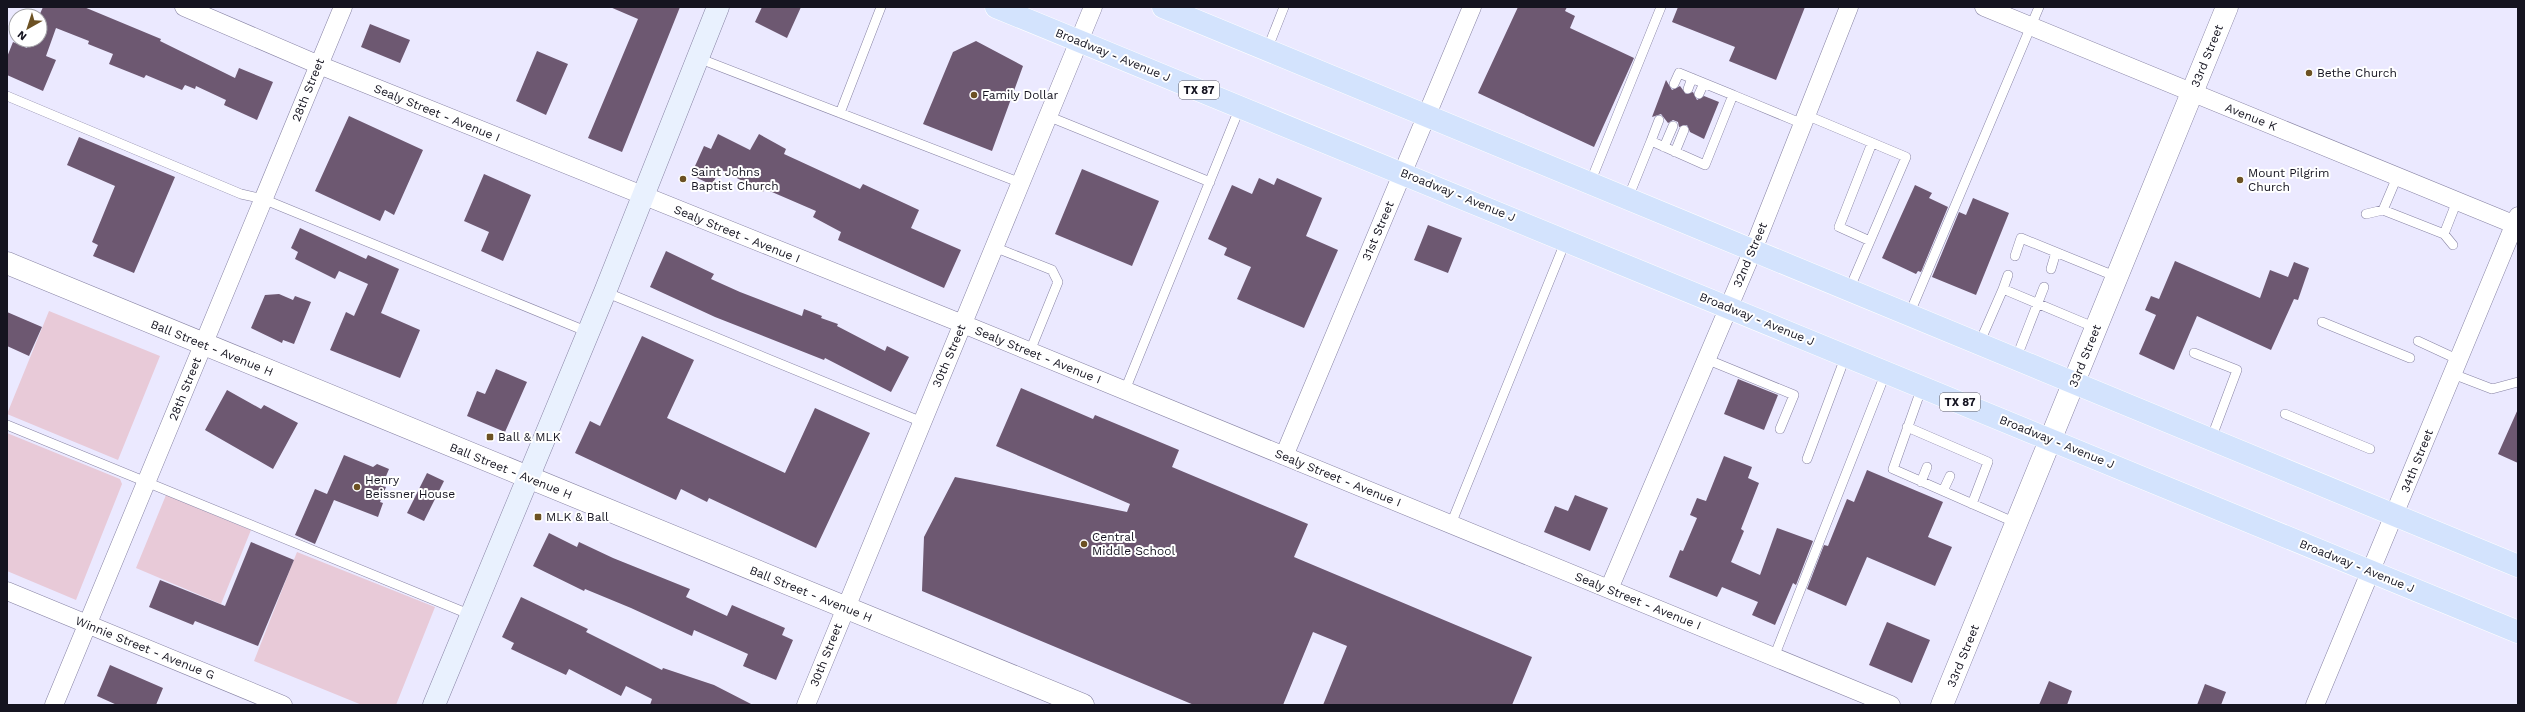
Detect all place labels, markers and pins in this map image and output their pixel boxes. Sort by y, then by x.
place label: Bethe Church [2317,66,2397,80]
marker: Bethe Church [2304,68,2314,78]
place label: Family Dollar [982,88,1058,102]
marker: Family Dollar [969,90,979,100]
place label: Saint Johns Baptist Church [691,165,779,193]
place label: Mount Pilgrim Church [2248,166,2329,194]
marker: Saint Johns Baptist Church [678,174,688,184]
marker: Mount Pilgrim Church [2235,175,2245,185]
place label: Ball & MLK [498,430,561,444]
marker: Ball & MLK [485,432,495,442]
place label: Henry Beissner House [365,473,455,501]
marker: Henry Beissner House [352,482,362,492]
place label: MLK & Ball [546,510,609,524]
marker: MLK & Ball [533,512,543,522]
place label: Central Middle School [1092,530,1175,558]
marker: Central Middle School [1079,539,1089,549]

